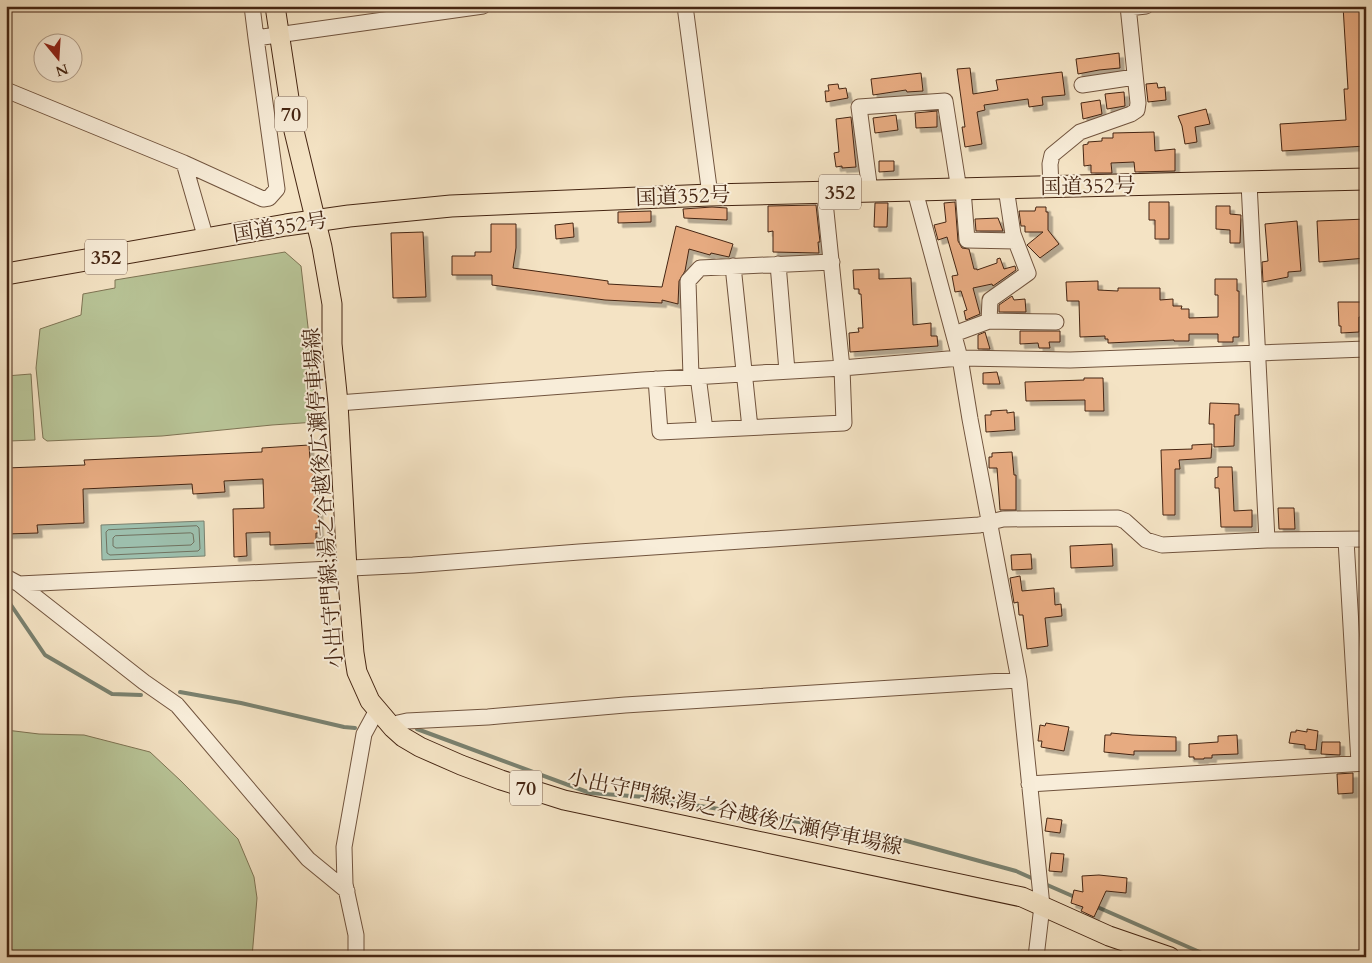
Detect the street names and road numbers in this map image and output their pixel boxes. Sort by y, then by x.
road number: 70 [275,96,307,132]
street label: 国道352号 [1040,171,1136,202]
road number: 352 [819,174,861,210]
street label: 国道352号 [635,180,731,213]
street label: 国道352号 [231,206,329,249]
road number: 352 [85,240,127,274]
street label: 小出守門線;湯之谷越後広瀬停車場線 [297,327,350,669]
street label: 小出守門線;湯之谷越後広瀬停車場線 [565,763,905,862]
road number: 70 [510,770,542,806]

